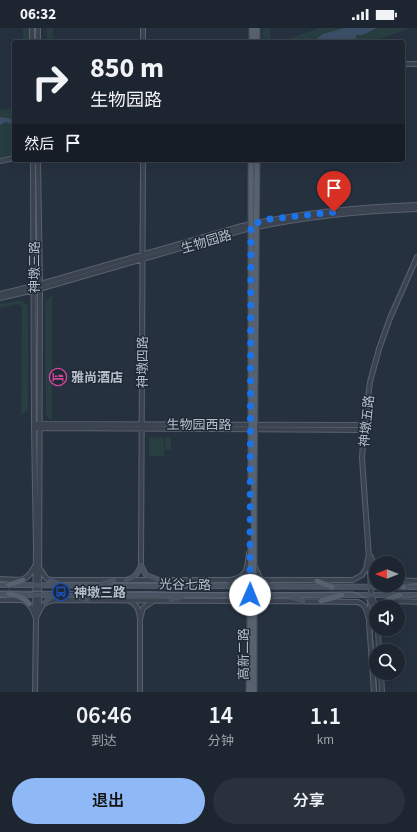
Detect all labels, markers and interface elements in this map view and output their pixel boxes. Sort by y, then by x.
text: 06:32 [20,4,56,25]
text: 850 m [90,48,164,88]
icon: right [24,56,76,108]
text: 生物园路 [90,88,162,113]
icon: arrive [62,132,84,154]
text: 然后 [24,134,54,155]
pin [317,171,351,212]
icon: arrive [323,177,345,199]
street label: 生物园路 [179,226,234,258]
street label: 神墩三路 [26,241,44,293]
street label: 神墩四路 [134,336,152,388]
hotel icon: 雅尚酒店 [48,367,68,387]
place label: 雅尚酒店 [71,369,123,387]
street label: 神墩五路 [355,394,379,448]
street label: 生物园西路 [166,416,232,434]
north arrow [369,556,405,592]
map controls [369,556,405,680]
position arrow [229,574,271,616]
street label: 光谷七路 [159,576,211,594]
bus stop icon: 神墩三路 [51,582,71,602]
place label: 神墩三路 [74,584,126,602]
button: sound [369,600,405,636]
street label: 高新二路 [235,628,253,680]
button: search [369,644,405,680]
text: 06:46 [76,698,132,733]
text: 14 [208,698,233,733]
text: 1.1 [310,699,341,734]
text: km [317,731,334,749]
text: 到达 [91,732,117,750]
text: 分钟 [208,732,234,750]
button: 退出 [12,778,205,824]
button: 分享 [213,778,405,824]

